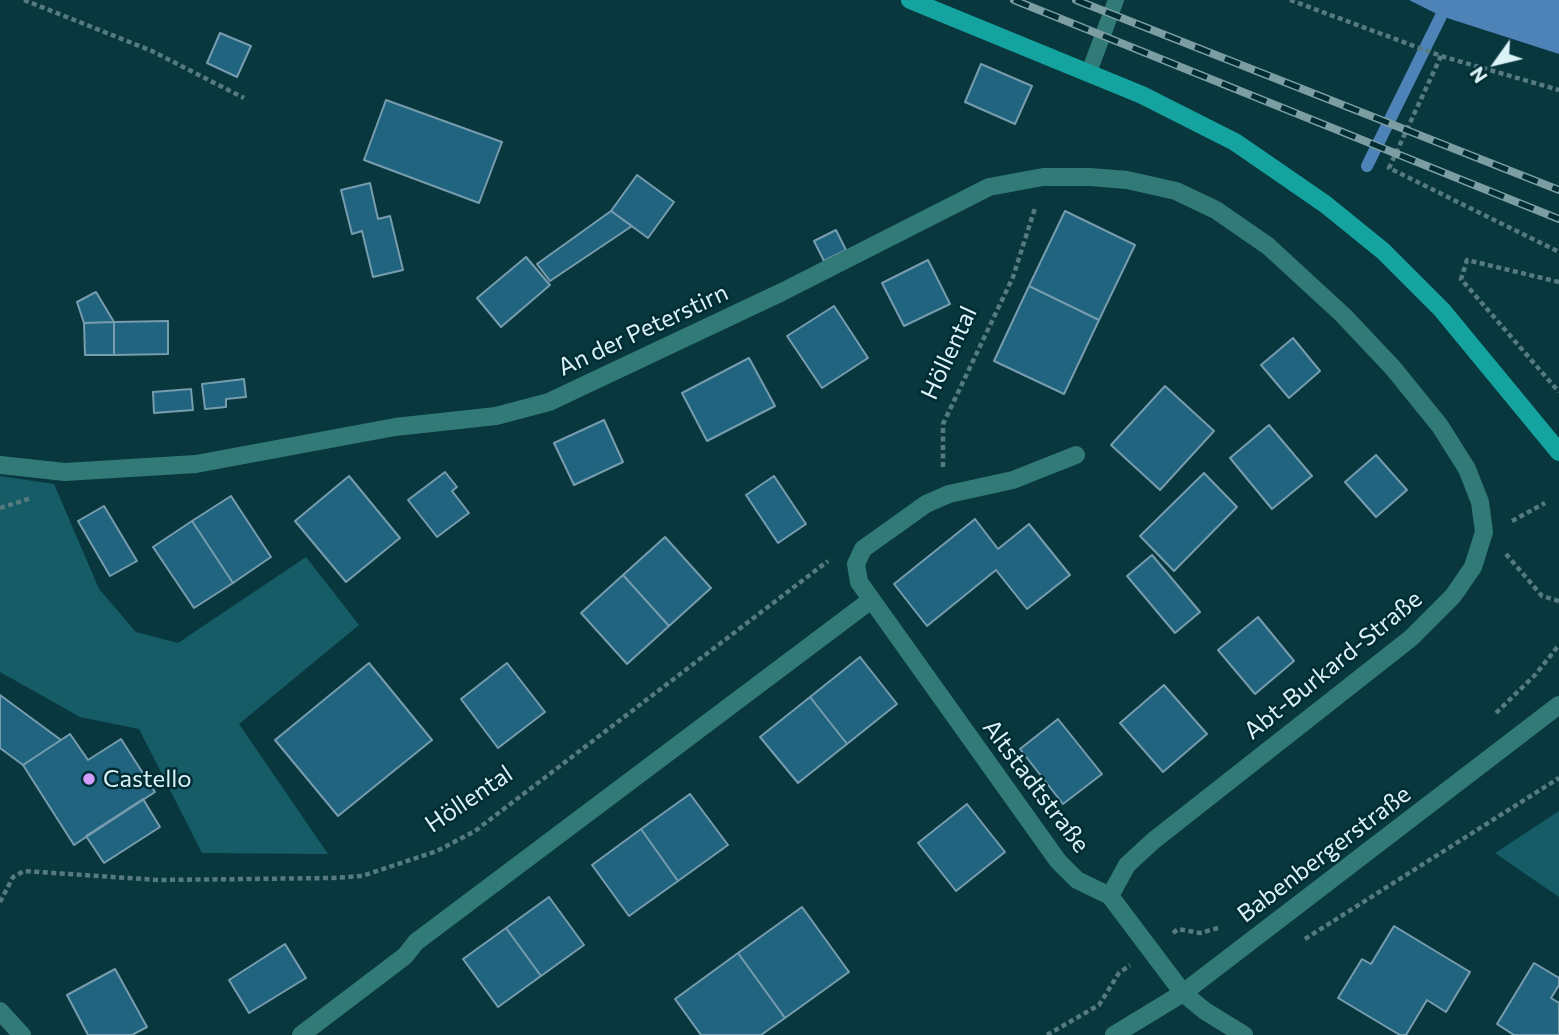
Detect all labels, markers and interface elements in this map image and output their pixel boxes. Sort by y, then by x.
north arrow [1461,28,1531,98]
text: N [1465,63,1492,87]
street label: An der Peterstirn [553,278,733,382]
street label: Höllental [915,302,983,404]
street label: Abt-Burkard-Straße [1238,584,1428,746]
street label: Altstadtstraße [977,714,1095,858]
street label: Höllental [420,759,518,839]
place label: Castello [103,765,192,793]
marker: Castello [81,771,97,787]
street label: Babenbergerstraße [1232,779,1416,929]

